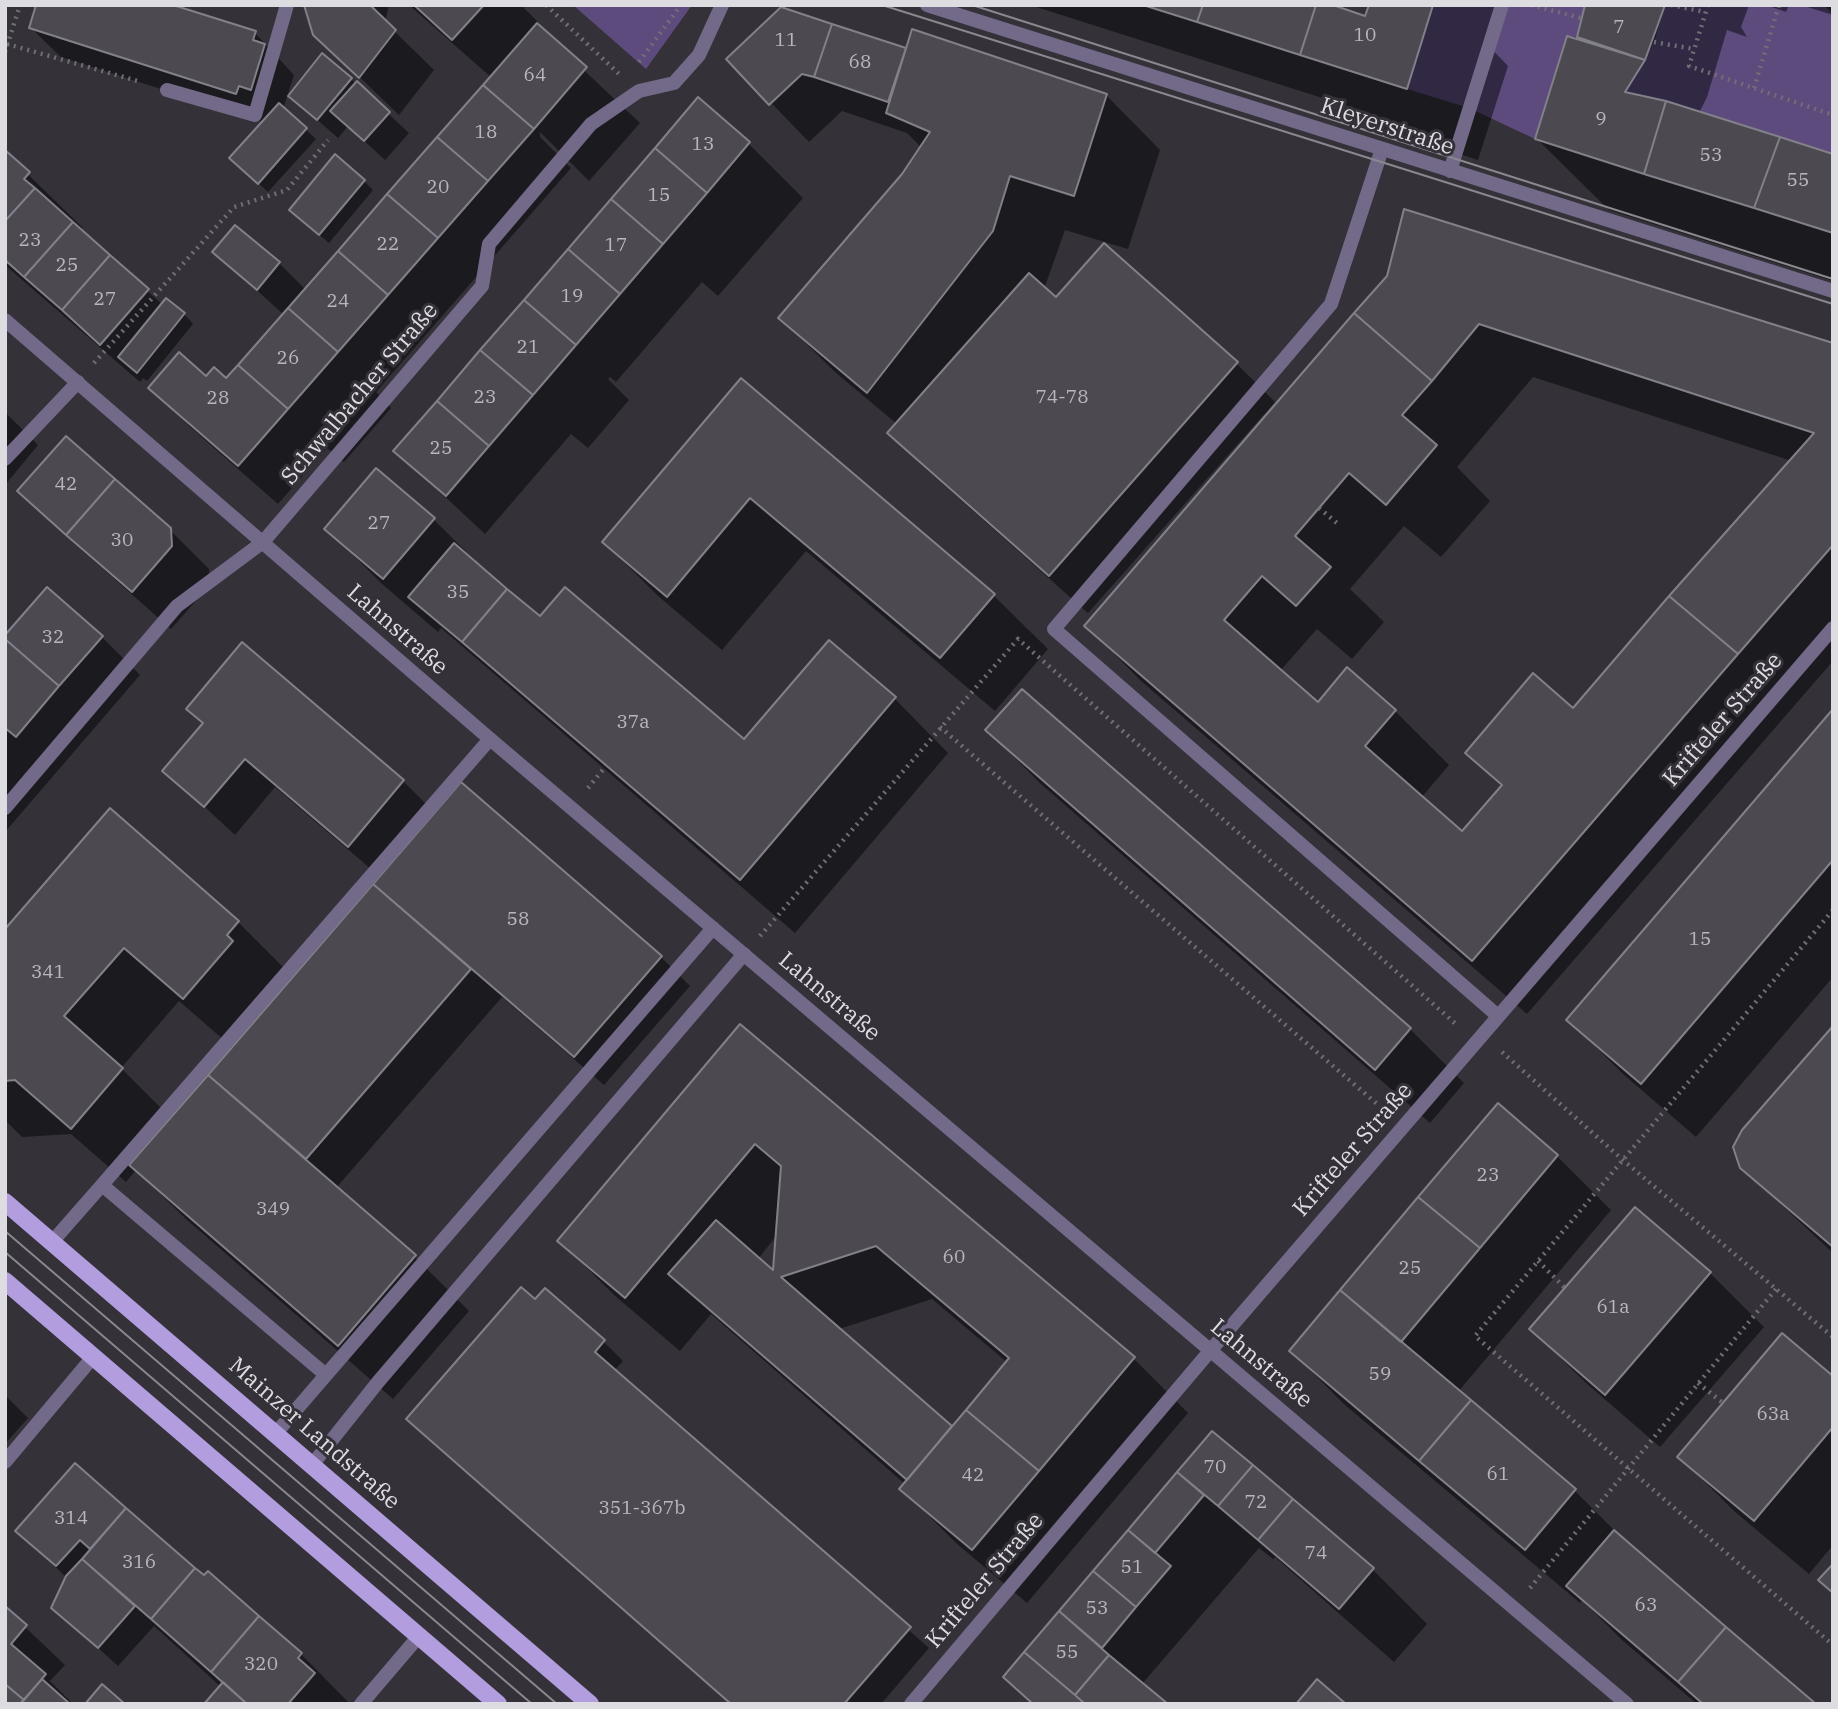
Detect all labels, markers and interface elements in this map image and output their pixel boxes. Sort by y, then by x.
house number: 7 [1613,17,1625,39]
house number: 10 [1354,25,1376,47]
house number: 11 [775,30,797,52]
house number: 68 [849,52,871,74]
house number: 64 [524,65,546,87]
street label: Kleyerstraße [1317,92,1457,162]
house number: 9 [1595,109,1607,131]
house number: 18 [475,122,497,144]
house number: 13 [692,134,714,156]
house number: 53 [1700,145,1722,167]
house number: 55 [1787,170,1809,192]
house number: 20 [427,177,449,199]
house number: 15 [648,185,670,207]
house number: 23 [19,230,41,252]
house number: 22 [377,234,399,256]
house number: 17 [605,235,627,257]
house number: 25 [56,255,78,277]
house number: 19 [561,286,583,308]
house number: 27 [94,289,116,311]
house number: 24 [327,291,349,313]
street label: Schwalbacher Straße [276,298,444,490]
house number: 21 [517,337,539,359]
house number: 26 [277,348,299,370]
house number: 23 [474,387,496,409]
house number: 74-78 [1035,387,1089,409]
house number: 28 [207,388,229,410]
house number: 25 [430,438,452,460]
house number: 42 [55,474,77,496]
house number: 27 [368,513,390,535]
house number: 30 [111,530,133,552]
street label: Lahnstraße [341,579,453,681]
house number: 35 [447,582,469,604]
house number: 32 [42,627,64,649]
street label: Krifteler Straße [1657,648,1789,792]
house number: 37a [616,712,650,734]
house number: 58 [507,909,529,931]
house number: 15 [1689,929,1711,951]
street label: Lahnstraße [773,946,885,1048]
house number: 341 [31,962,65,984]
street label: Krifteler Straße [1287,1078,1419,1222]
house number: 23 [1477,1165,1499,1187]
house number: 349 [256,1199,290,1221]
house number: 60 [943,1247,965,1269]
house number: 25 [1399,1258,1421,1280]
house number: 61a [1596,1297,1630,1319]
street label: Lahnstraße [1205,1313,1317,1415]
street label: Mainzer Landstraße [223,1352,405,1516]
house number: 59 [1369,1364,1391,1386]
house number: 63a [1756,1404,1790,1426]
house number: 70 [1204,1457,1226,1479]
house number: 61 [1487,1464,1509,1486]
house number: 42 [962,1465,984,1487]
house number: 72 [1245,1492,1267,1514]
house number: 351-367b [598,1498,686,1520]
house number: 314 [54,1508,88,1530]
street label: Krifteler Straße [920,1508,1050,1654]
house number: 74 [1305,1543,1327,1565]
house number: 316 [122,1552,156,1574]
house number: 51 [1121,1557,1143,1579]
house number: 63 [1635,1595,1657,1617]
house number: 53 [1086,1598,1108,1620]
house number: 55 [1056,1642,1078,1664]
house number: 320 [244,1654,278,1676]

